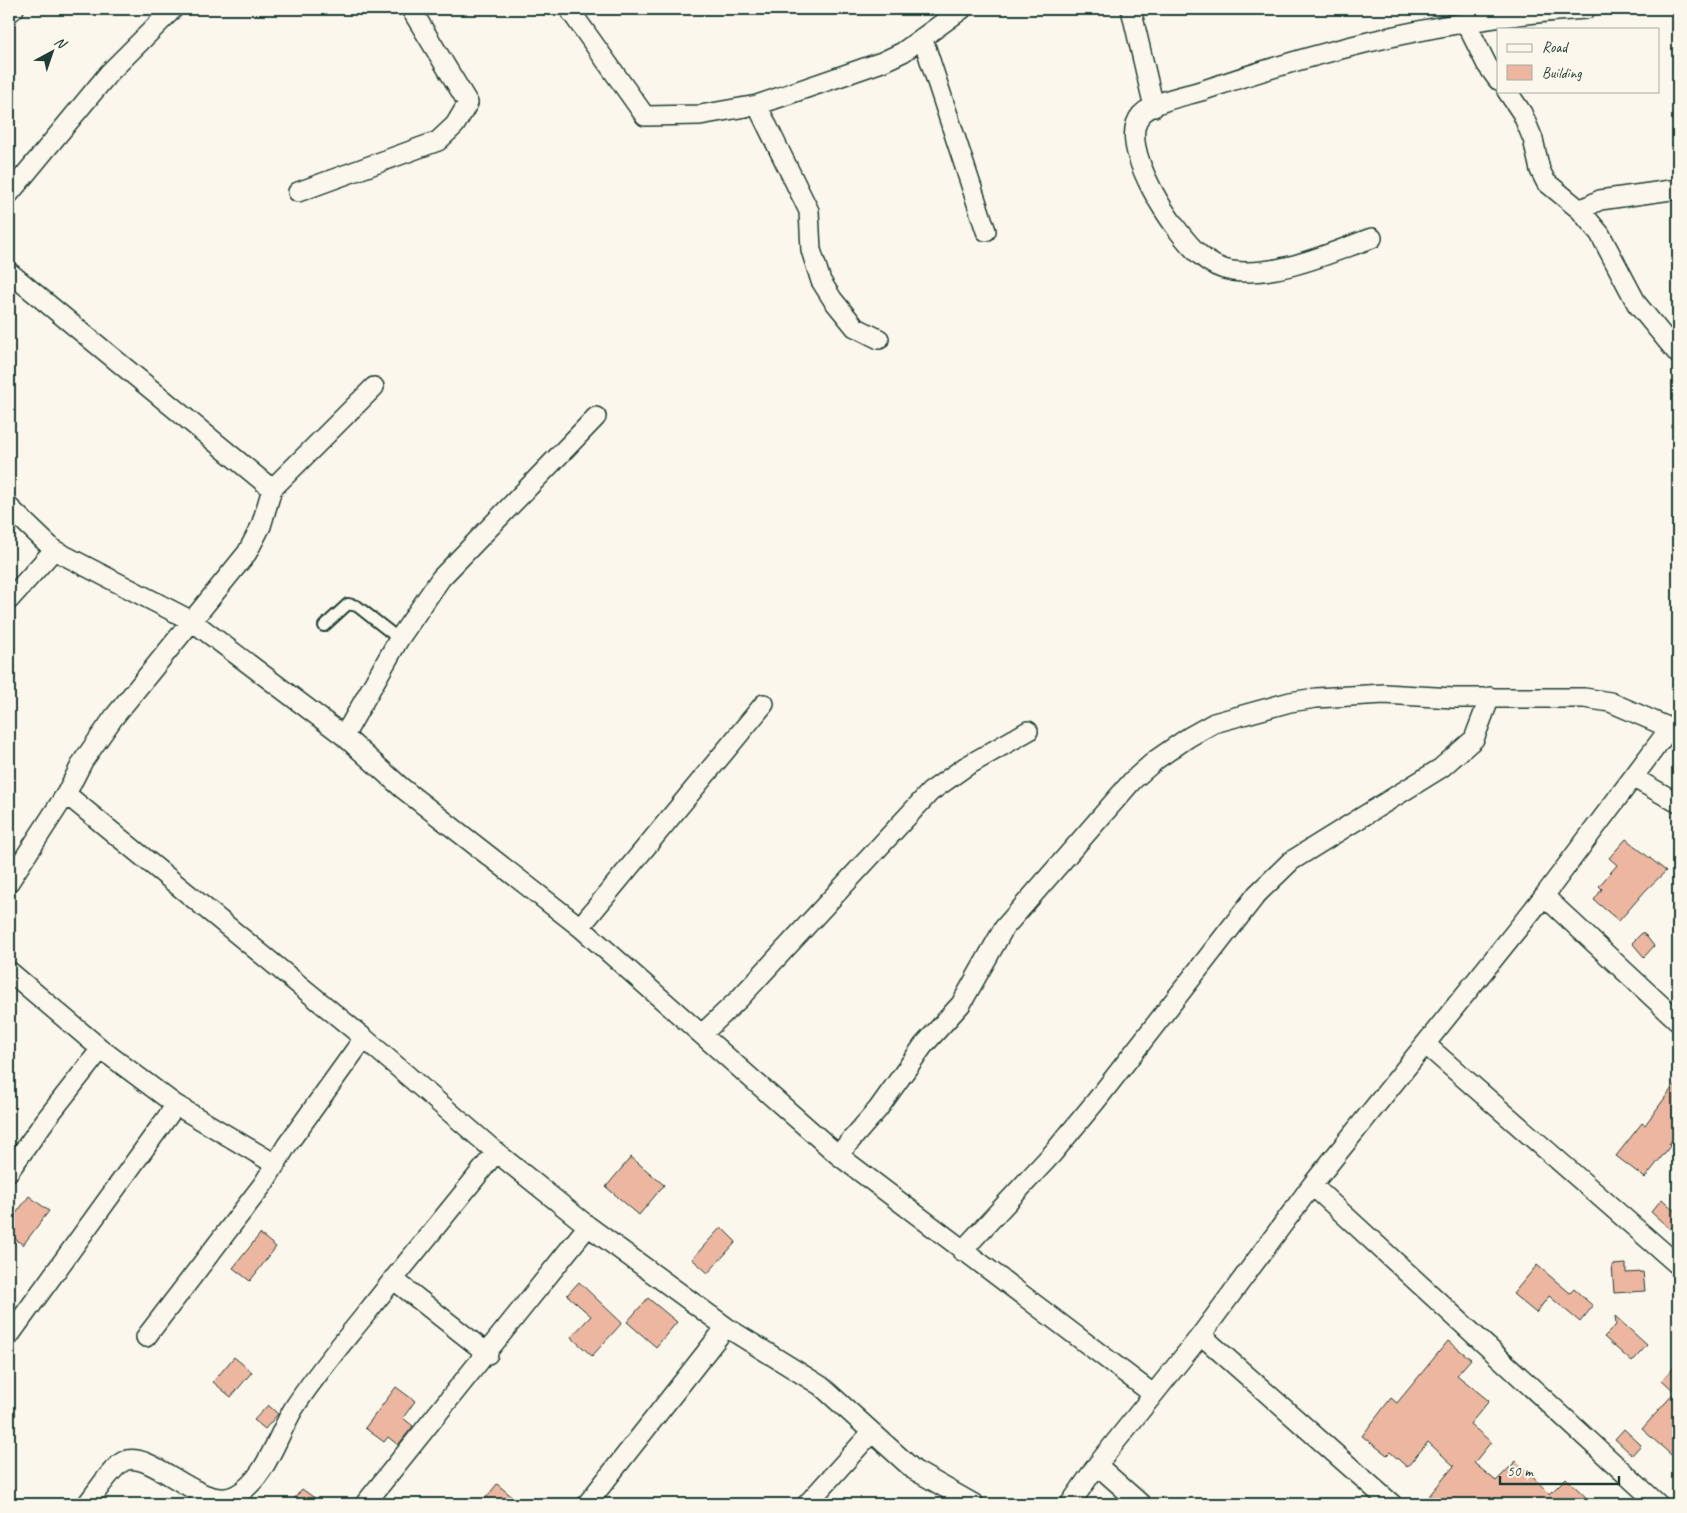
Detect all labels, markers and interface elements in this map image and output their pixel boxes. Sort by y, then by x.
north arrow [28,28,78,78]
legend [1497,28,1660,92]
text: N [51,33,71,53]
text: Road [1542,38,1569,57]
text: Building [1542,64,1582,83]
scale bar [1500,1453,1618,1485]
text: 50 m [1507,1462,1534,1481]

